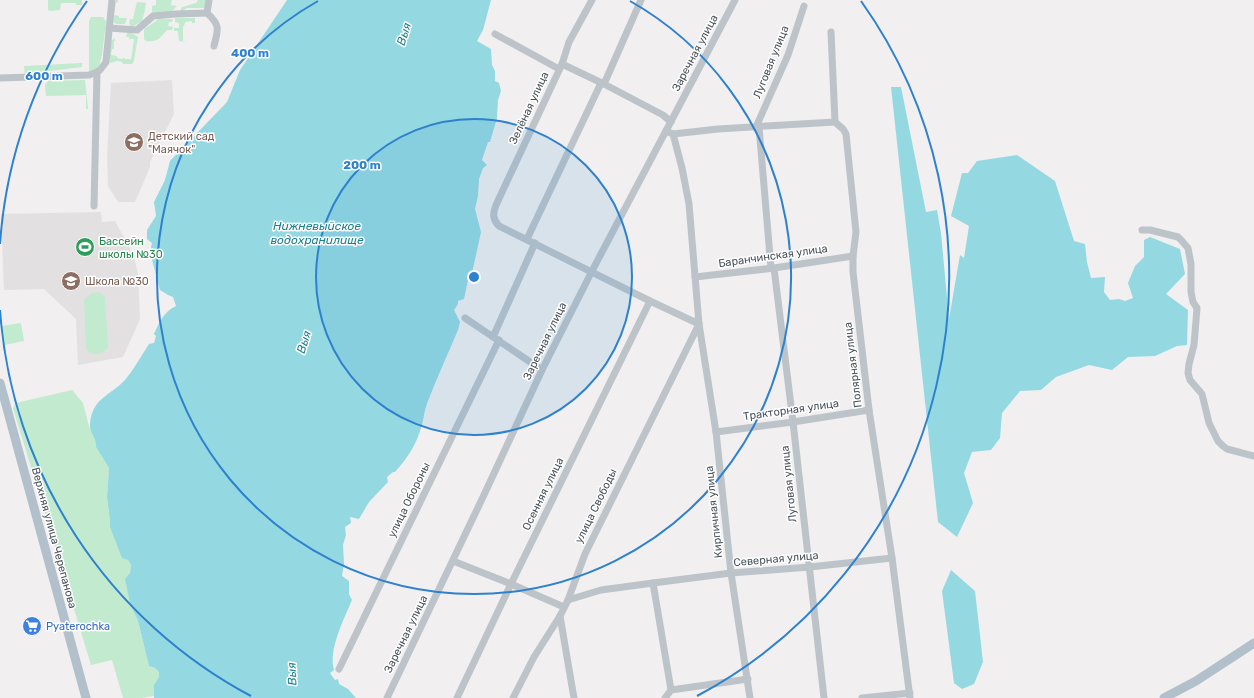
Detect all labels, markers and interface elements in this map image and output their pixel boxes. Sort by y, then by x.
street label: Заречная улица [669,13,721,93]
water label: Выя [394,20,414,47]
street label: Луговая улица [750,24,792,100]
text: 400 m [231,46,269,60]
text: 600 m [25,69,63,83]
street label: Зелёная улица [507,70,551,146]
place label: Детский сад "Маячок" [148,130,215,156]
school or university icon: Детский сад "Маячок" [123,131,145,153]
text: 200 m [343,158,381,172]
water label: Нижневыйское водохранилище [270,219,364,247]
place label: Бассейн школы №30 [99,235,163,261]
sports icon: Бассейн школы №30 [74,236,96,258]
street label: Баранчинская улица [717,242,829,270]
school or university icon: Школа №30 [60,270,82,292]
centre of rings [467,270,481,284]
place label: Школа №30 [85,275,149,288]
street label: Заречная улица [521,300,569,382]
street label: Полярная улица [841,321,865,409]
water label: Выя [294,328,314,355]
street label: Тракторная улица [742,397,840,423]
street label: Луговая улица [778,445,800,523]
street label: Осенняя улица [520,455,566,533]
street label: улица Обороны [385,460,433,540]
street label: Кирпичная улица [703,465,725,559]
street label: Верхняя улица Черепанова [29,466,79,610]
street label: улица Свободы [572,467,620,545]
street label: Северная улица [733,549,819,569]
street label: Заречная улица [382,593,430,675]
supermarket icon: Pyaterochka [21,615,43,637]
place label: Pyaterochka [46,620,110,633]
water label: Выя [284,662,300,686]

